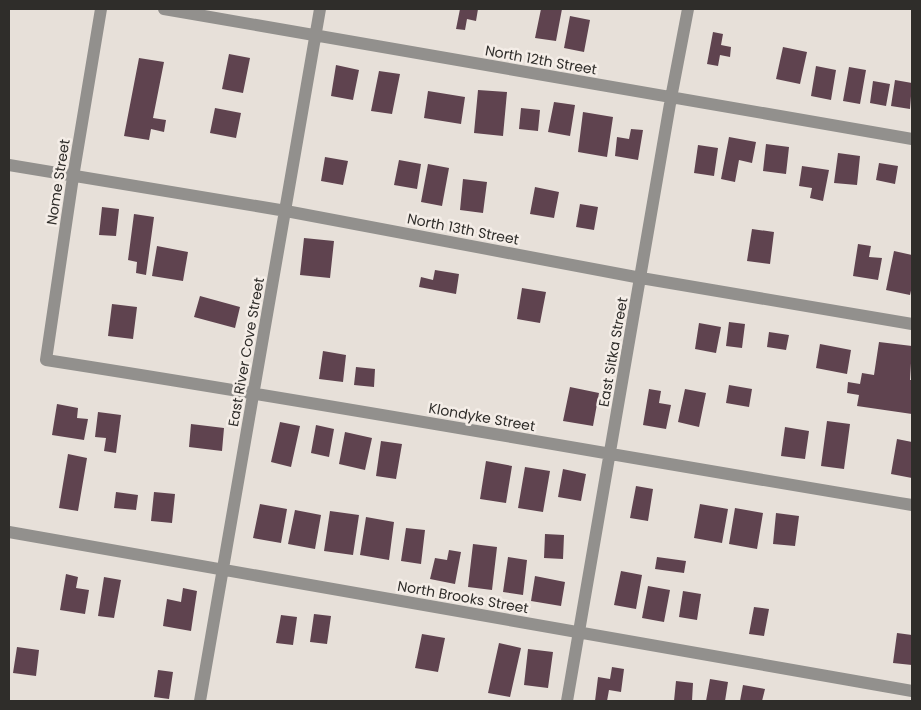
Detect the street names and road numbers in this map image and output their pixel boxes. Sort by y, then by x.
street label: North 12th Street [484,40,598,80]
street label: Nome Street [41,138,75,226]
street label: North 13th Street [405,208,521,250]
street label: East River Cove Street [223,276,269,428]
street label: East Sitka Street [594,296,632,408]
street label: Klondyke Street [427,398,537,436]
street label: North Brooks Street [396,576,530,618]

